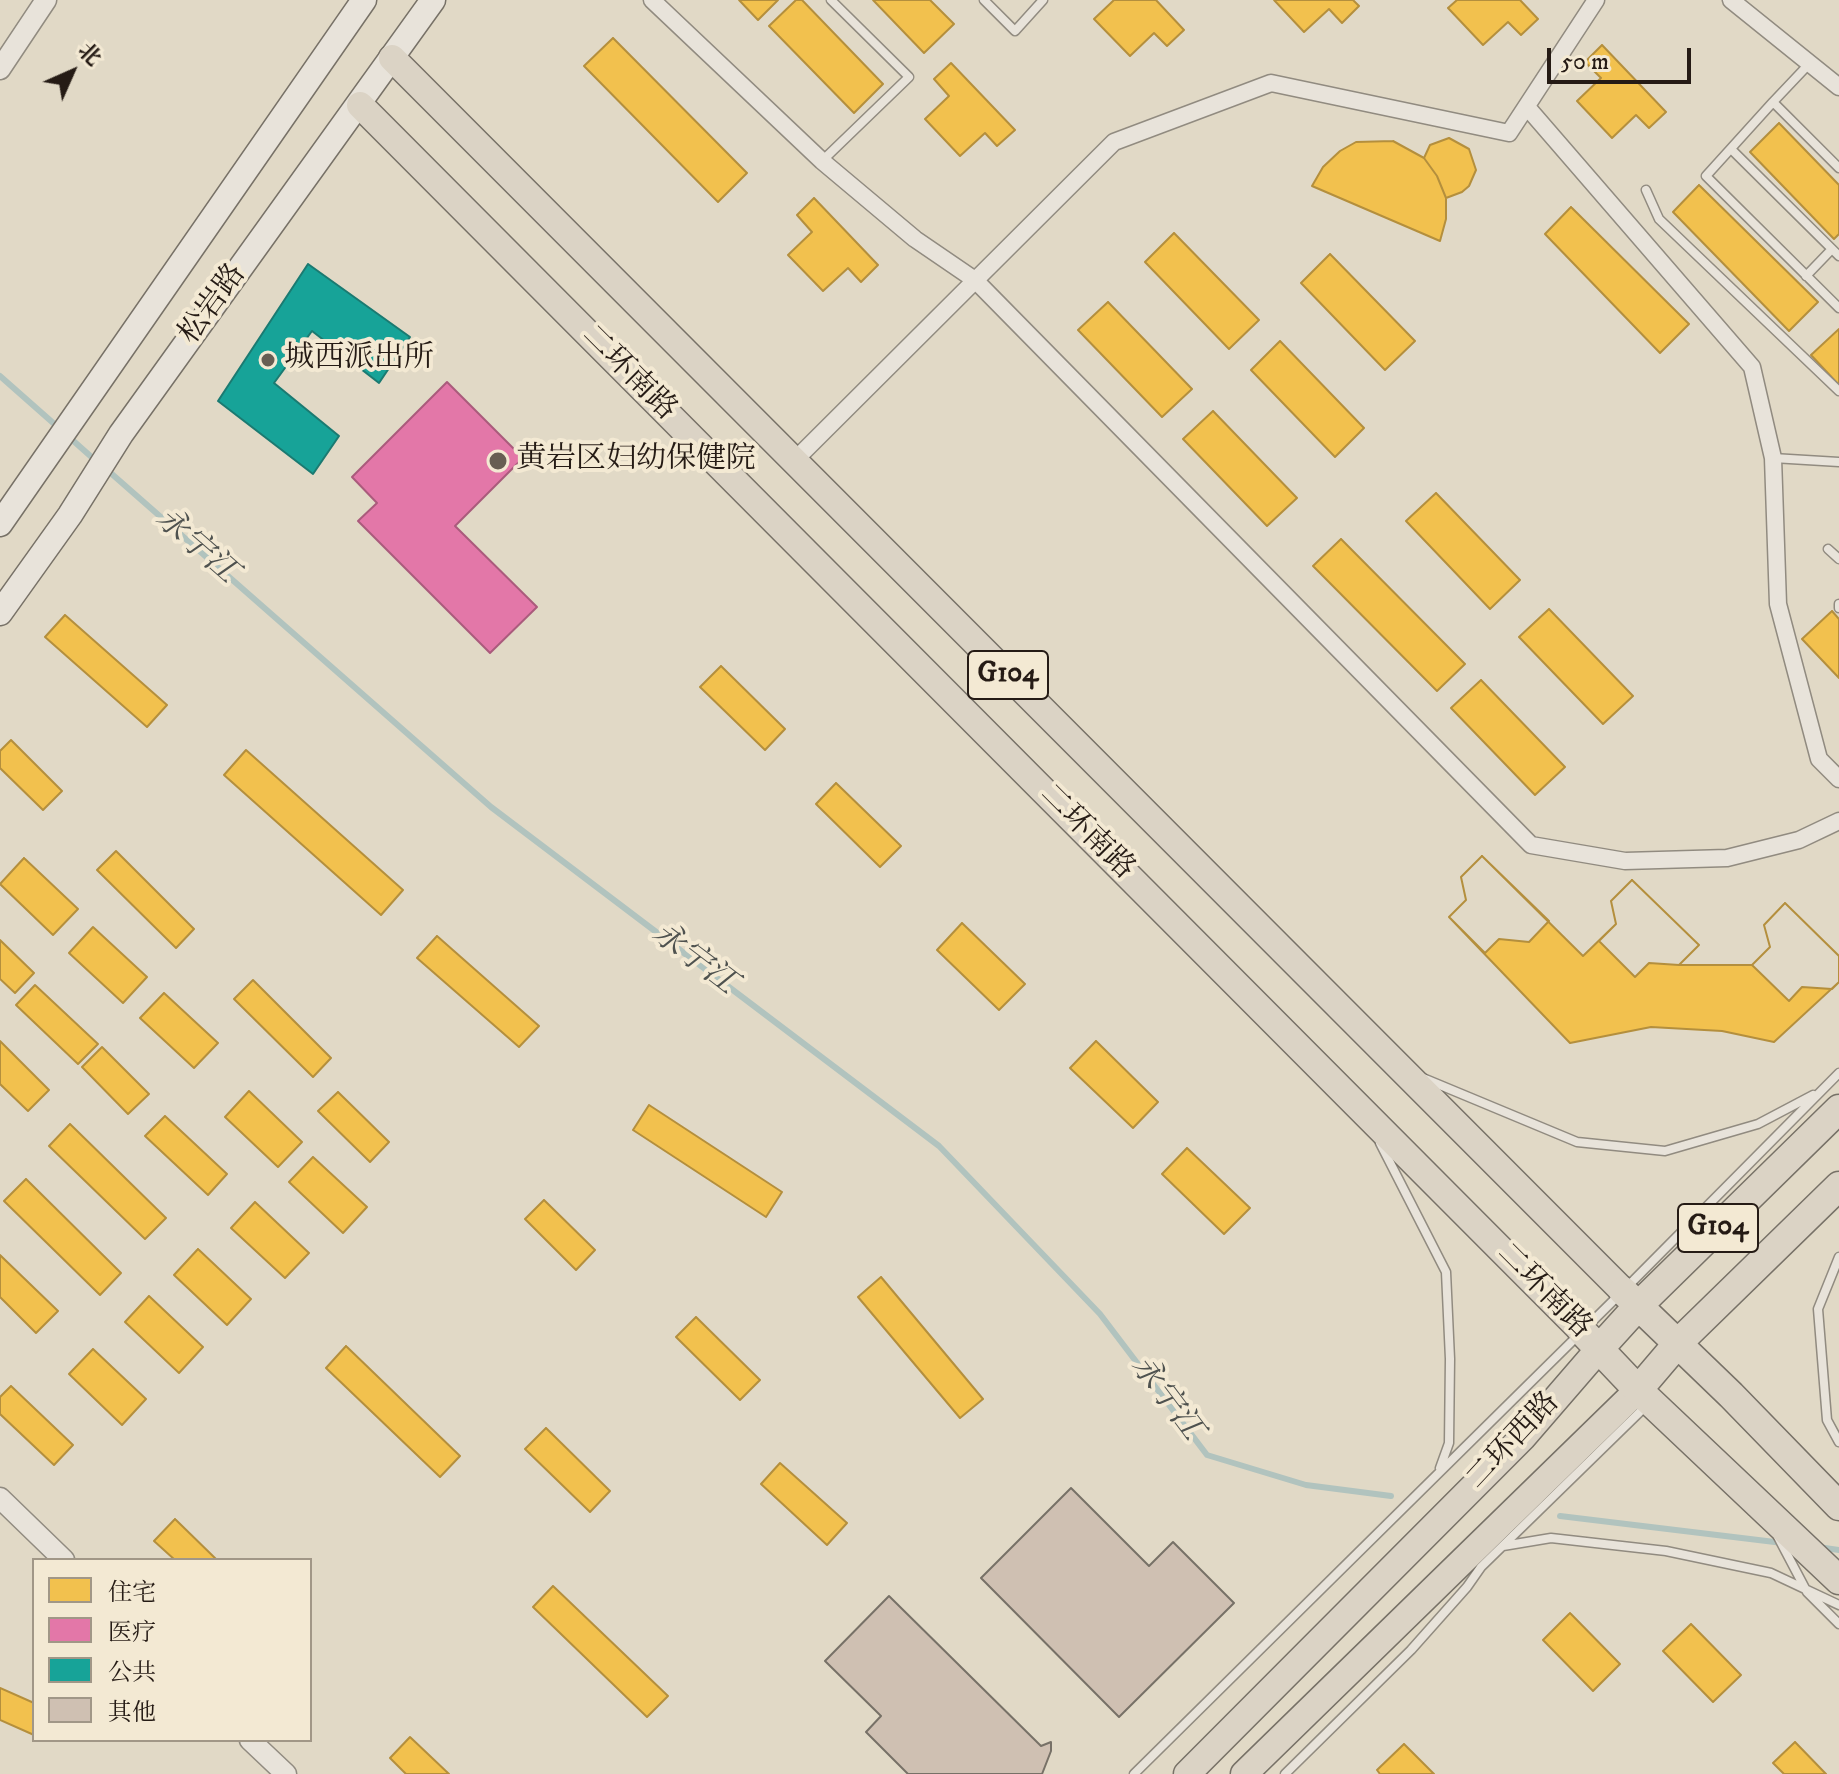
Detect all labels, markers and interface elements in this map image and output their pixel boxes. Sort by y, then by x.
north arrow [32,32,112,112]
scale bar [1551,32,1695,82]
text: 北 [72,37,107,72]
text: 50 m [1561,47,1609,77]
street label: 松岩路 [173,258,255,352]
street label: 二环南路 [573,319,683,429]
place label: 城西派出所 [284,342,434,378]
marker: 城西派出所 [259,351,277,369]
place label: 黄岩区妇幼保健院 [516,443,756,479]
marker: 黄岩区妇幼保健院 [487,450,509,472]
water label: 永宁江 [146,501,244,593]
road number: G104 [968,651,1048,699]
street label: 二环南路 [1031,778,1141,888]
water label: 永宁江 [643,916,743,1004]
road number: G104 [1678,1204,1758,1252]
street label: 二环南路 [1488,1237,1598,1347]
water label: 永宁江 [1121,1349,1209,1449]
street label: 二环西路 [1460,1386,1568,1498]
legend [32,1558,312,1742]
text: 住宅 [108,1578,156,1608]
text: 医疗 [108,1618,156,1648]
text: 公共 [108,1658,156,1688]
text: 其他 [108,1698,156,1728]

